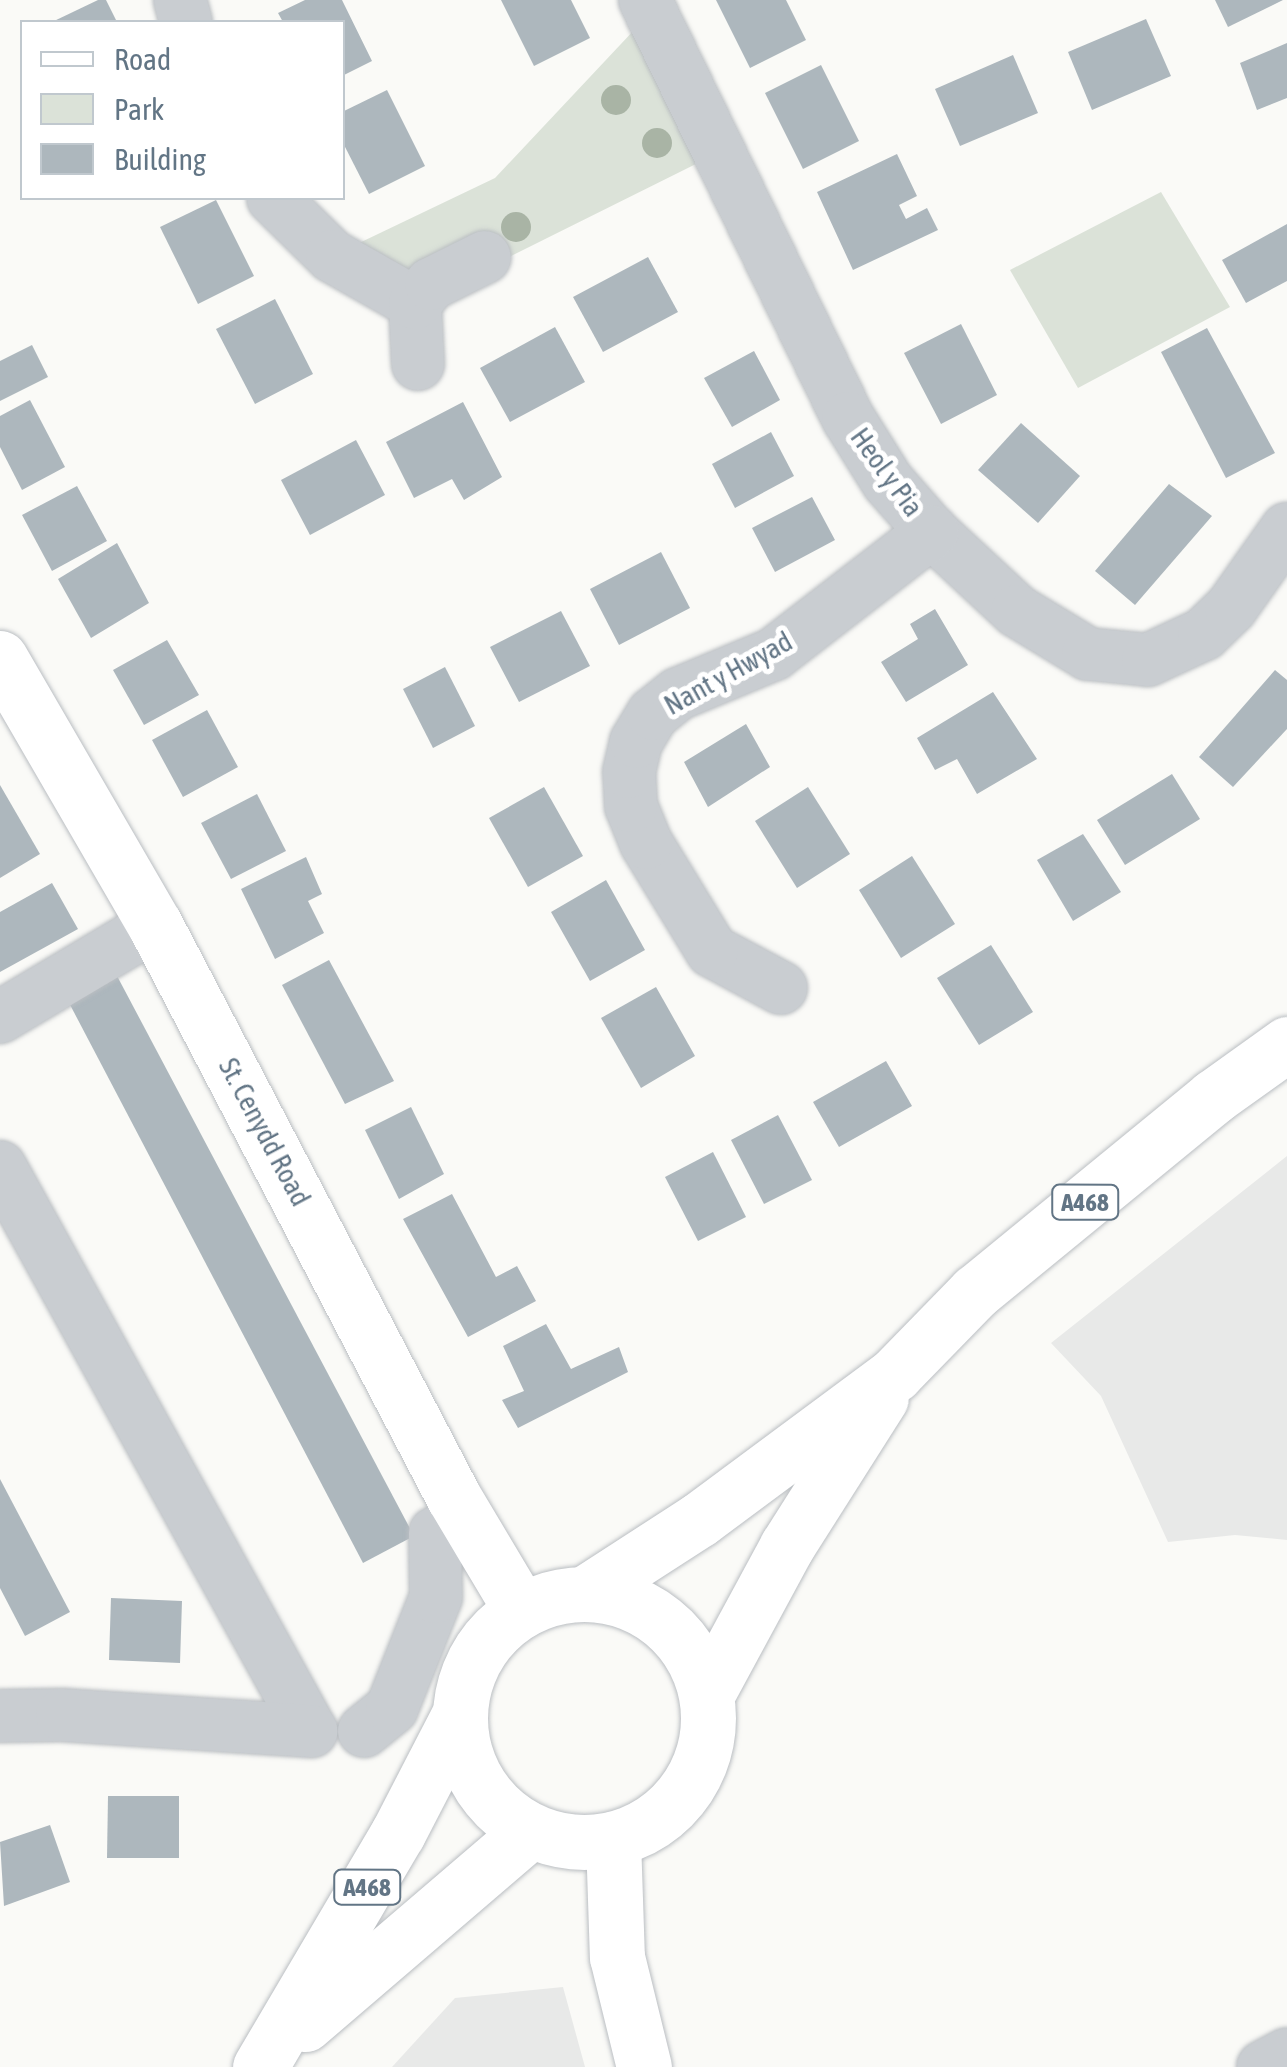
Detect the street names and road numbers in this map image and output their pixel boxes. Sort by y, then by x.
street label: Heol y Pia [844,421,930,523]
street label: Nant y Hwyad [658,624,798,722]
street label: St. Cenydd Road [212,1052,318,1212]
road number: A468 [1050,1182,1120,1222]
road number: A468 [332,1867,402,1907]

